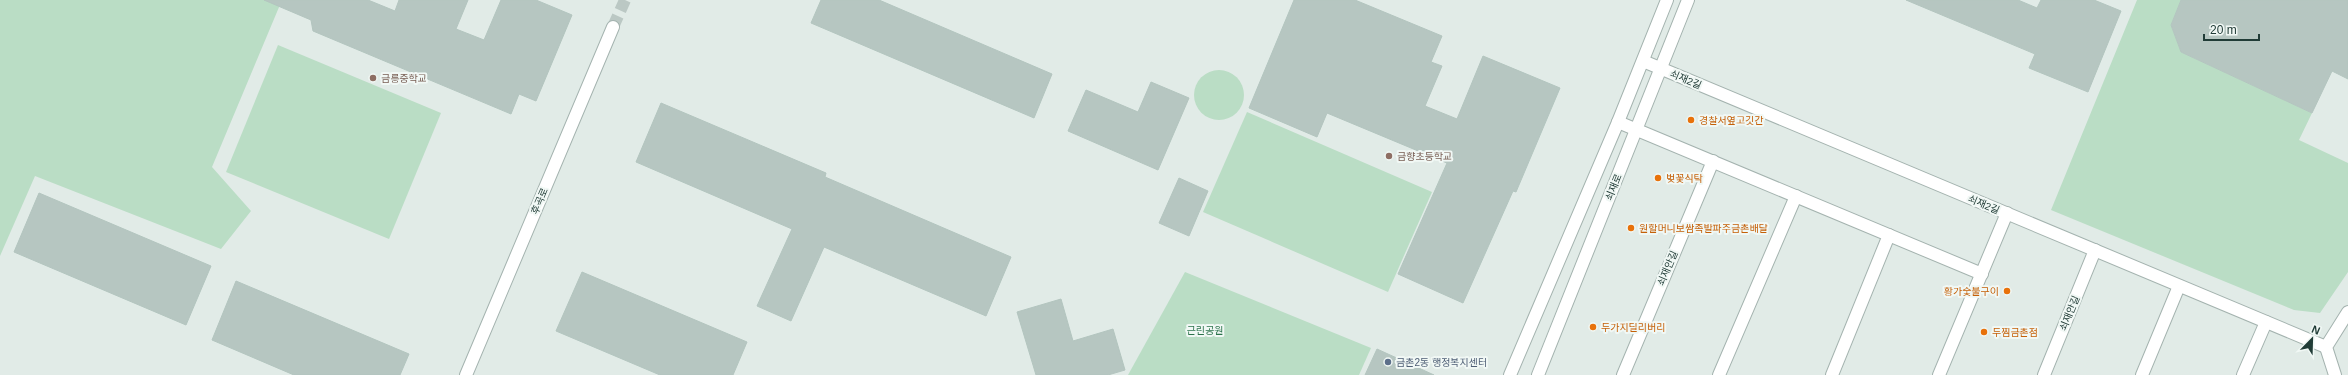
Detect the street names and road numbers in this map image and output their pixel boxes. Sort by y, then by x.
street label: 쇠재2길 [1668,68,1703,91]
street label: 쇠재로 [1603,172,1624,202]
street label: 후곡로 [529,186,550,216]
street label: 쇠재2길 [1966,193,2001,216]
street label: 쇠재안길 [1655,249,1680,287]
street label: 쇠재안길 [2057,294,2081,332]

